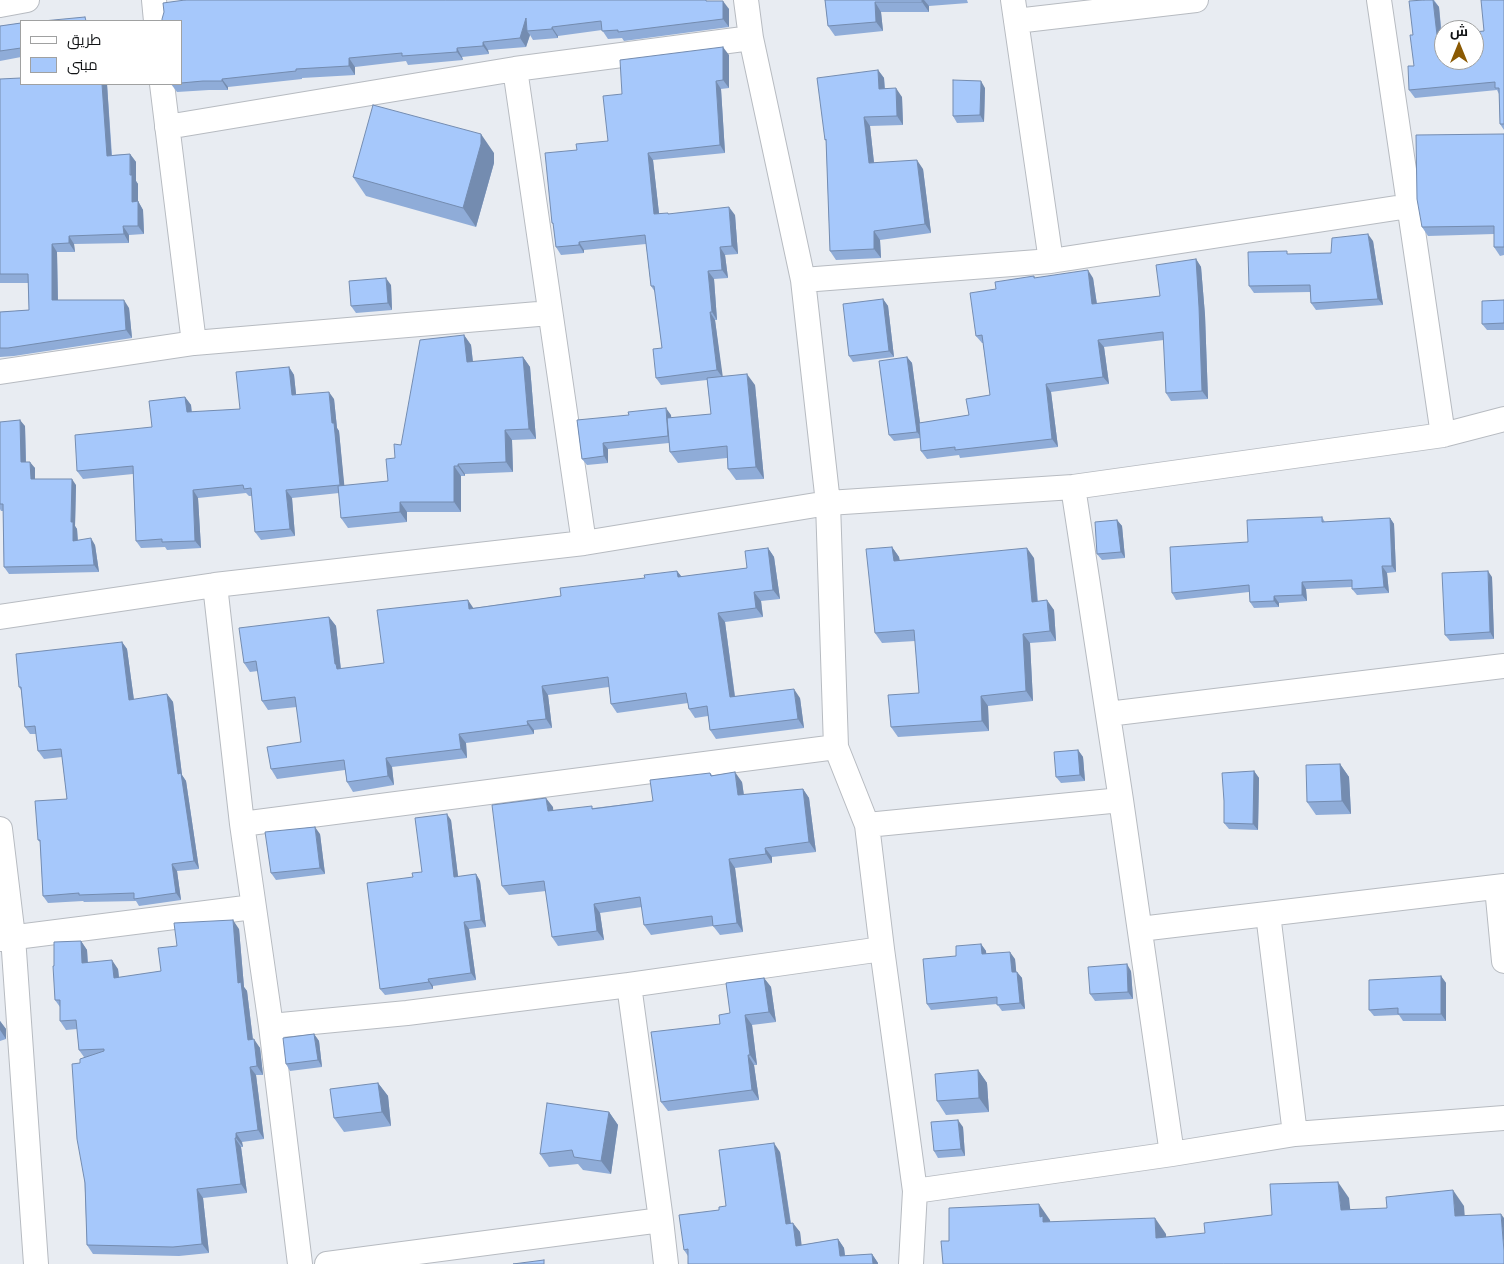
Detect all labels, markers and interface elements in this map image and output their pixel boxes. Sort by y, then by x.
legend [20,20,182,85]
north arrow [1434,20,1484,70]
text: ش [1450,23,1468,39]
text: طريق [67,31,101,49]
text: مبنى [67,56,98,74]

